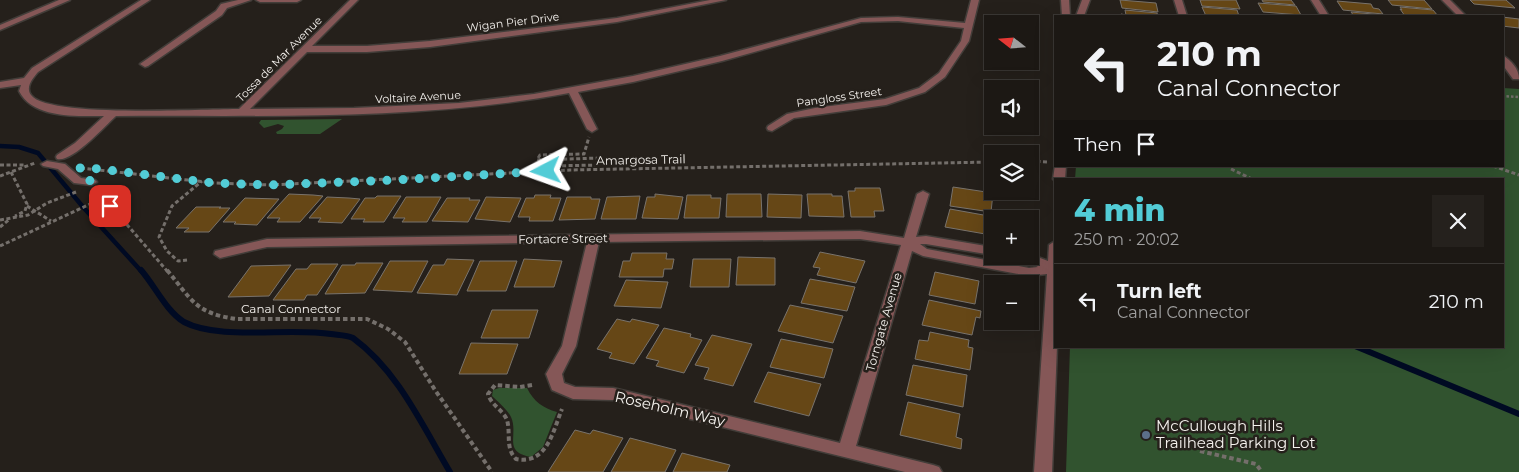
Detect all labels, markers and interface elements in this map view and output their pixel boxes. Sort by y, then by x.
street label: Wigan Pier Drive [466,9,560,35]
street label: Tossa de Mar Avenue [233,13,325,105]
north arrow [984,15,1039,70]
map controls [984,15,1039,330]
text: 210 m [1157,32,1262,75]
icon: left [1074,35,1139,100]
text: Canal Connector [1157,75,1341,102]
button: sound [984,80,1039,135]
street label: Pangloss Street [795,84,883,110]
street label: Voltaire Avenue [375,88,462,106]
icon: arrive [1132,130,1160,158]
text: Then [1074,133,1122,156]
position arrow [519,144,571,196]
button: layers [984,145,1039,200]
street label: Amargosa Trail [596,151,686,168]
pin [89,185,131,227]
icon: arrive [96,192,124,220]
text: 4 min [1074,192,1165,229]
button: close [1432,195,1484,247]
button: + [984,210,1039,265]
street label: Fortacre Street [518,230,608,247]
text: 250 m · 20:02 [1074,230,1179,249]
street label: Torngate Avenue [862,271,905,373]
button: − [984,275,1039,330]
text: Turn left [1117,280,1202,303]
icon: left [1074,287,1102,315]
text: 210 m [1429,290,1484,313]
street label: Canal Connector [241,301,341,316]
text: Canal Connector [1117,303,1250,322]
street label: Roseholm Way [613,387,728,431]
place label: McCullough Hills Trailhead Parking Lot [1156,416,1316,452]
marker: McCullough Hills Trailhead Parking Lot [1140,429,1152,441]

